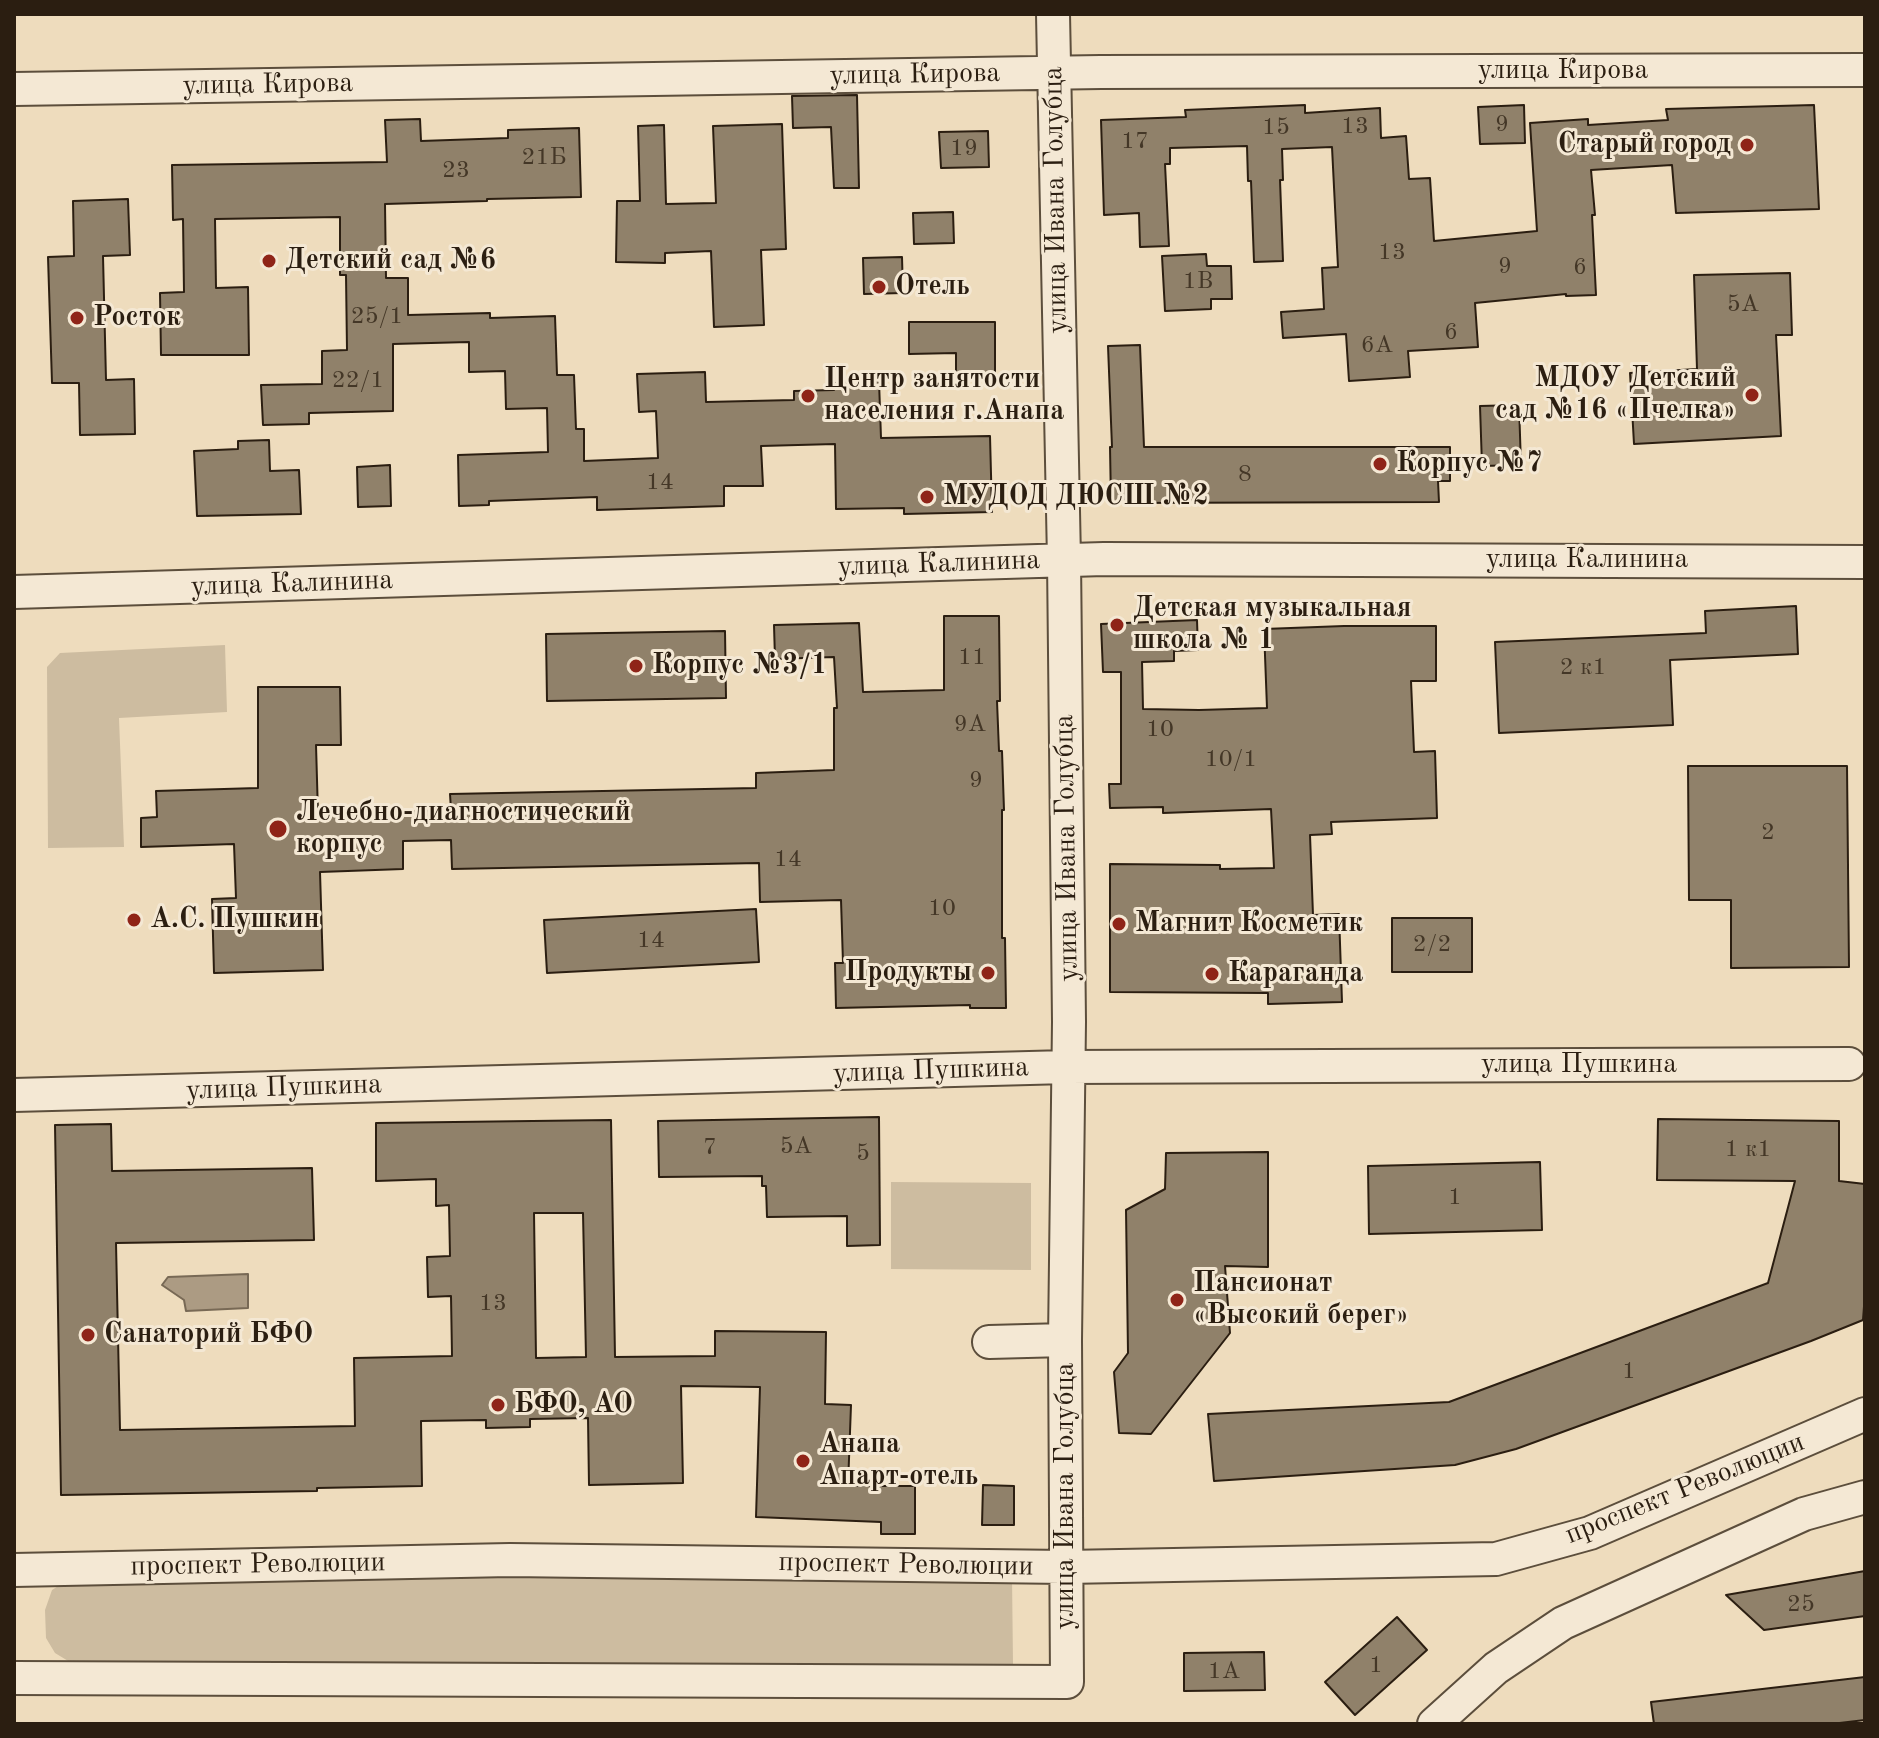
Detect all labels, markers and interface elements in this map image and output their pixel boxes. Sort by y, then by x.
street label: улица Кирова [1478,54,1648,88]
street label: улица Кирова [829,57,1001,93]
street label: улица Ивана Голубца [1037,66,1075,334]
street label: улица Кирова [182,67,354,103]
house number: 9 [1495,111,1509,139]
house number: 13 [1341,113,1369,141]
house number: 15 [1262,114,1290,142]
house number: 17 [1121,128,1149,156]
place label: Старый город [1558,128,1731,162]
house number: 19 [950,135,978,163]
marker: Старый город [1738,136,1756,154]
house number: 21Б [522,144,566,172]
house number: 23 [442,157,470,185]
house number: 13 [1378,239,1406,267]
place label: Детский сад №6 [285,244,496,278]
marker: Детский сад №6 [260,252,278,270]
house number: 9 [1498,253,1512,281]
house number: 6 [1573,254,1587,282]
house number: 1В [1183,268,1213,296]
place label: Отель [895,270,970,304]
marker: Отель [870,278,888,296]
house number: 5А [1727,291,1759,319]
place label: Росток [93,301,181,335]
house number: 25/1 [351,303,403,331]
marker: Росток [68,309,86,327]
house number: 6 [1444,319,1458,347]
house number: 6А [1361,332,1393,360]
place label: МДОУ Детский сад №16 «Пчелка» [1495,362,1736,428]
place label: Центр занятости населения г.Анапа [824,363,1064,429]
house number: 22/1 [332,367,384,395]
marker: МДОУ Детский сад №16 «Пчелка» [1743,386,1761,404]
marker: Центр занятости населения г.Анапа [799,387,817,405]
place label: Корпус №7 [1396,447,1542,481]
marker: Корпус №7 [1371,455,1389,473]
house number: 8 [1238,461,1252,489]
house number: 14 [646,469,674,497]
place label: МУДОД ДЮСШ №2 [943,480,1209,514]
marker: МУДОД ДЮСШ №2 [918,488,936,506]
street label: улица Калинина [1486,543,1688,577]
street label: улица Калинина [837,544,1041,584]
street label: улица Калинина [190,564,394,604]
place label: Детская музыкальная школа № 1 [1133,592,1411,658]
marker: Детская музыкальная школа № 1 [1108,616,1126,634]
house number: 11 [958,644,986,672]
place label: Корпус №3/1 [652,649,827,683]
house number: 2 к1 [1560,654,1606,682]
marker: Корпус №3/1 [627,657,645,675]
house number: 9А [954,711,986,739]
street label: улица Ивана Голубца [1048,714,1086,982]
house number: 10 [1146,716,1174,744]
house number: 10/1 [1205,746,1257,774]
house number: 9 [969,767,983,795]
place label: Лечебно-диагностический корпус [296,796,631,862]
marker: Лечебно-диагностический корпус [267,818,289,840]
house number: 2 [1761,819,1775,847]
house number: 14 [774,846,802,874]
house number: 10 [928,895,956,923]
place label: А.С. Пушкин [150,903,320,937]
place label: Магнит Косметик [1135,907,1363,941]
marker: А.С. Пушкин [125,911,143,929]
marker: Магнит Косметик [1110,915,1128,933]
house number: 14 [637,927,665,955]
house number: 2/2 [1413,931,1451,959]
place label: Продукты [844,956,972,990]
place label: Караганда [1228,957,1363,991]
marker: Продукты [979,964,997,982]
marker: Караганда [1203,965,1221,983]
street label: улица Пушкина [1481,1048,1677,1082]
street label: улица Пушкина [832,1051,1030,1091]
street label: улица Пушкина [185,1068,383,1108]
house number: 5А [780,1133,812,1161]
house number: 7 [703,1134,717,1162]
house number: 1 к1 [1725,1136,1771,1164]
house number: 5 [856,1140,870,1168]
house number: 1 [1448,1184,1462,1212]
place label: Пансионат «Высокий берег» [1193,1267,1409,1333]
house number: 13 [479,1290,507,1318]
marker: Пансионат «Высокий берег» [1168,1291,1186,1309]
place label: Санаторий БФО [104,1318,313,1352]
marker: Санаторий БФО [79,1326,97,1344]
house number: 1 [1622,1358,1636,1386]
street label: улица Ивана Голубца [1049,1362,1083,1630]
place label: БФО, АО [514,1388,633,1422]
marker: БФО, АО [489,1396,507,1414]
street label: проспект Революции [1560,1426,1810,1552]
place label: Анапа Апарт-отель [819,1428,978,1494]
marker: Анапа Апарт-отель [794,1452,812,1470]
street label: проспект Революции [130,1546,386,1584]
street label: проспект Революции [778,1546,1034,1584]
house number: 25 [1787,1591,1815,1619]
house number: 1 [1369,1652,1383,1680]
house number: 1А [1208,1658,1240,1686]

